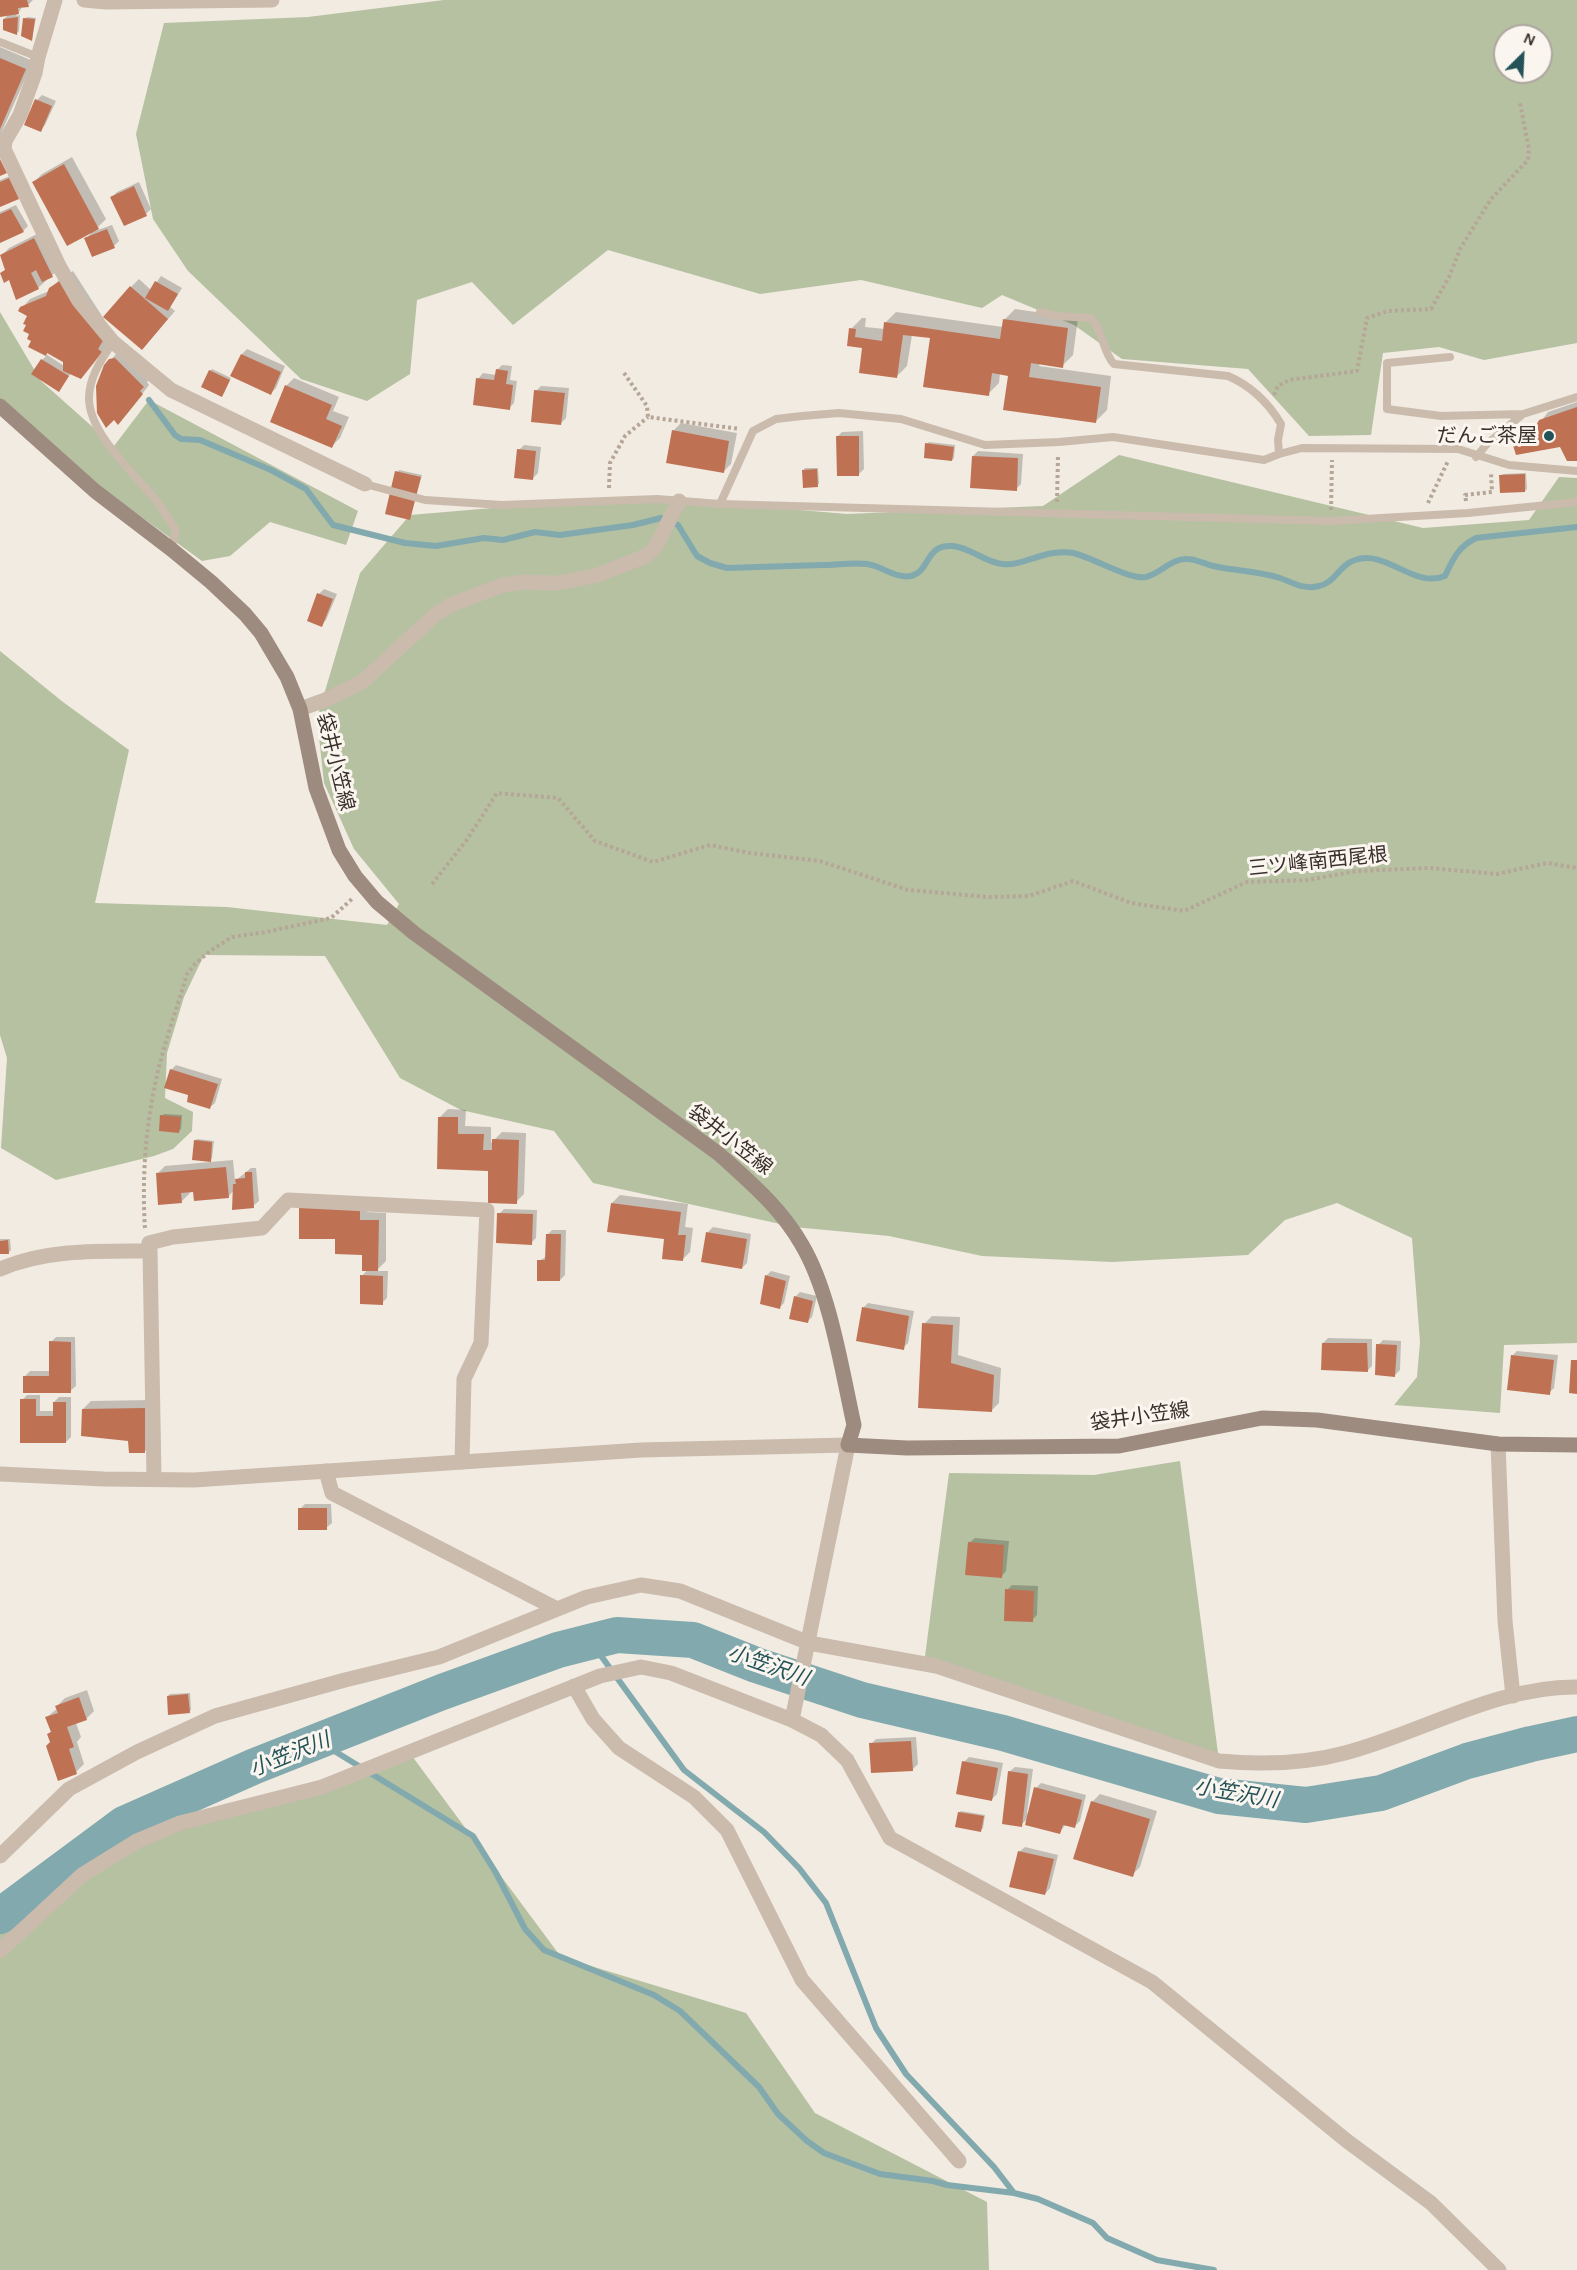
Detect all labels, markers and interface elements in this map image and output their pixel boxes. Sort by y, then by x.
north arrow [1493,24,1553,84]
text: N [1521,28,1539,50]
place label: だんご茶屋 [1437,424,1537,448]
marker: だんご茶屋 [1542,429,1556,443]
street label: 袋井小笠線 [311,711,359,813]
street label: 三ツ峰南西尾根 [1247,843,1389,881]
street label: 袋井小笠線 [683,1100,777,1180]
street label: 袋井小笠線 [1089,1398,1191,1436]
water label: 小笠沢川 [724,1640,812,1692]
water label: 小笠沢川 [246,1728,334,1782]
water label: 小笠沢川 [1192,1774,1280,1814]

